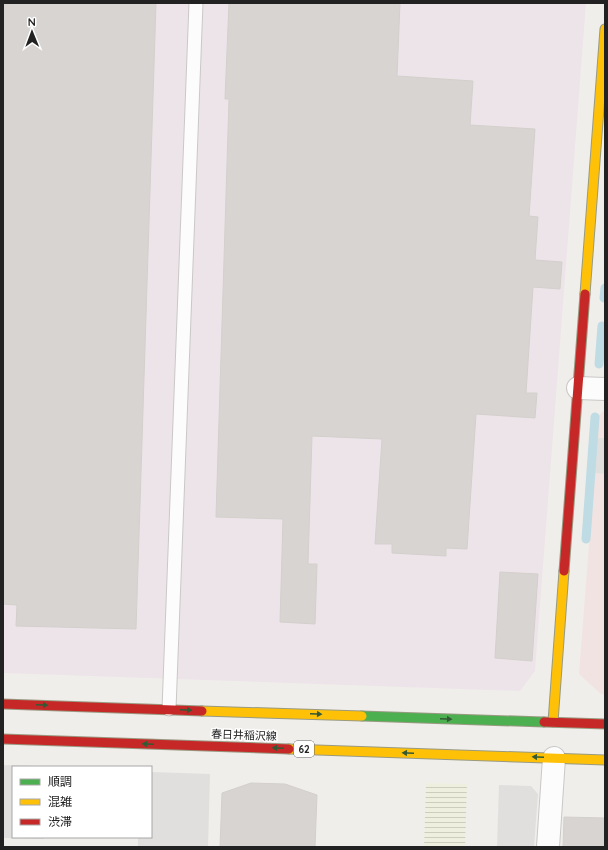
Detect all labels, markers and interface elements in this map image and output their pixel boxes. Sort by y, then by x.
north arrow [12,12,52,52]
text: N [28,15,36,29]
one-way arrow [36,702,49,708]
one-way arrow [180,707,193,713]
one-way arrow [310,711,322,718]
one-way arrow [440,715,452,722]
street label: 春日井稲沢線 [211,727,277,743]
one-way arrow [142,740,154,747]
road number: 62 [294,741,314,757]
one-way arrow [272,745,284,752]
one-way arrow [401,750,414,756]
one-way arrow [532,754,544,761]
legend [12,766,152,838]
text: 順調 [48,774,72,789]
text: 混雑 [48,794,72,809]
text: 渋滞 [48,814,72,829]

